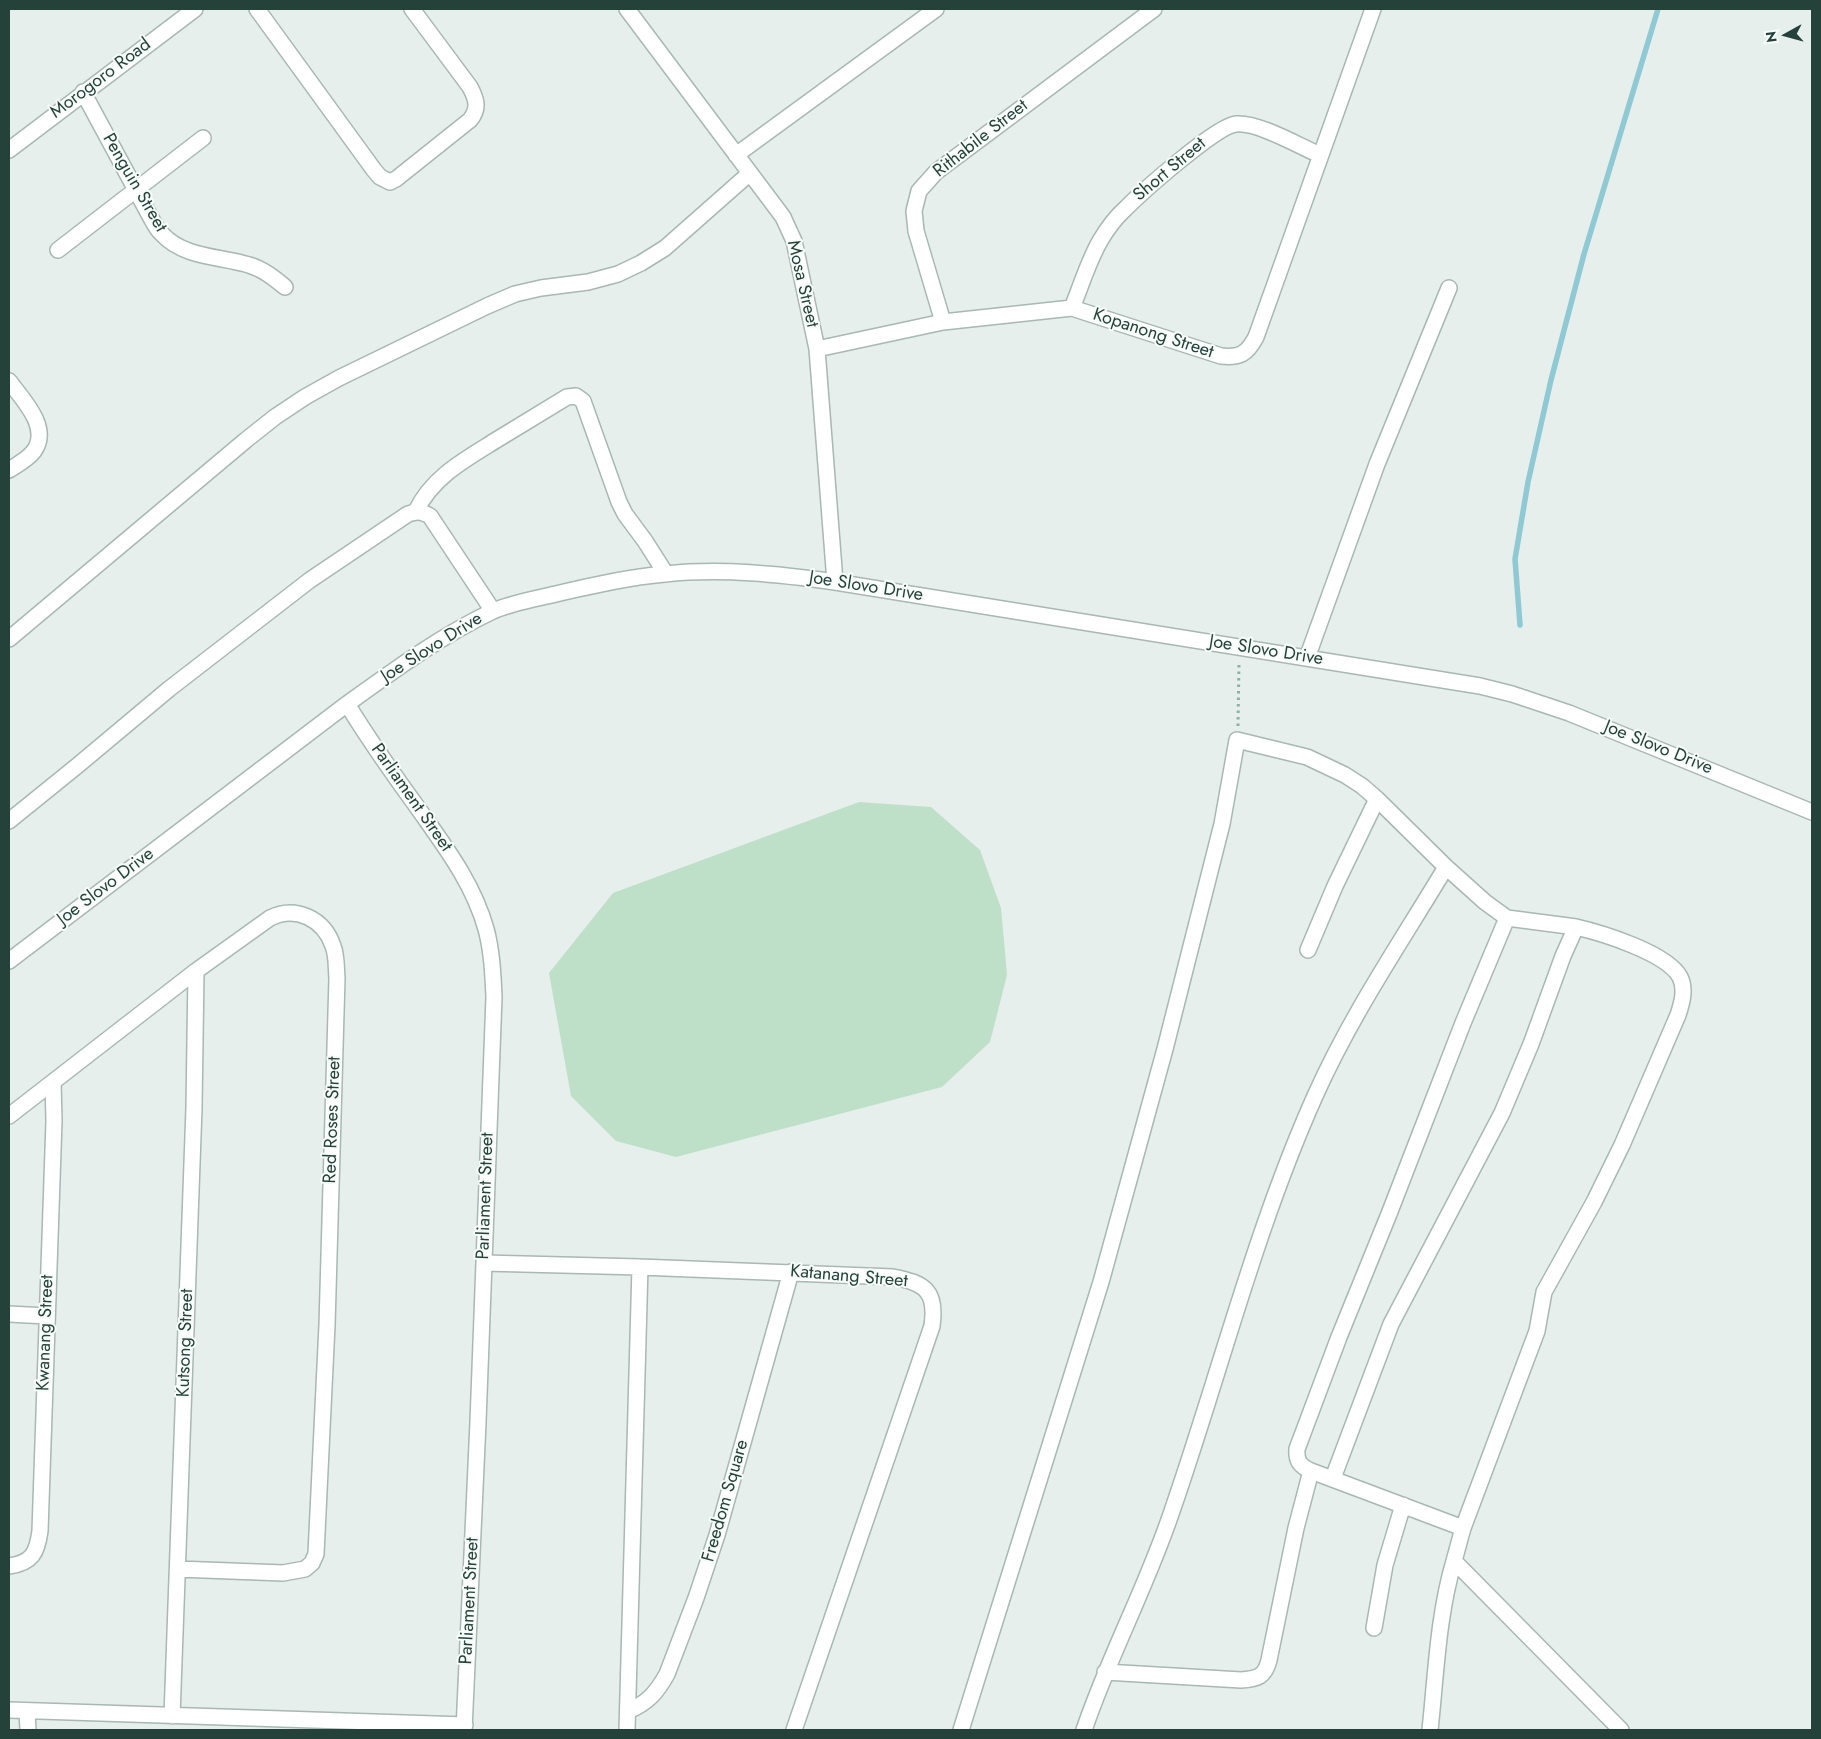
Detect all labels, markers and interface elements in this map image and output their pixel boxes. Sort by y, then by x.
north arrow [1761,10,1811,60]
text: N [1761,30,1782,44]
street label: Morogoro Road [47,34,155,124]
street label: Rithabile Street [929,95,1033,183]
street label: Penguin Street [97,130,171,236]
street label: Short Street [1129,133,1211,207]
street label: Mosa Street [782,238,822,330]
street label: Kopanong Street [1090,304,1216,364]
street label: Joe Slovo Drive [807,567,925,607]
street label: Joe Slovo Drive [377,608,487,688]
street label: Joe Slovo Drive [1207,631,1325,671]
street label: Joe Slovo Drive [1601,716,1715,780]
street label: Parliament Street [366,740,456,856]
street label: Joe Slovo Drive [53,844,159,930]
street label: Red Roses Street [320,1056,346,1184]
street label: Parliament Street [473,1132,499,1260]
street label: Katanang Street [789,1261,909,1293]
street label: Kwanang Street [33,1274,59,1392]
street label: Kutsong Street [173,1288,199,1398]
street label: Freedom Square [698,1437,754,1565]
street label: Parliament Street [456,1537,484,1665]

